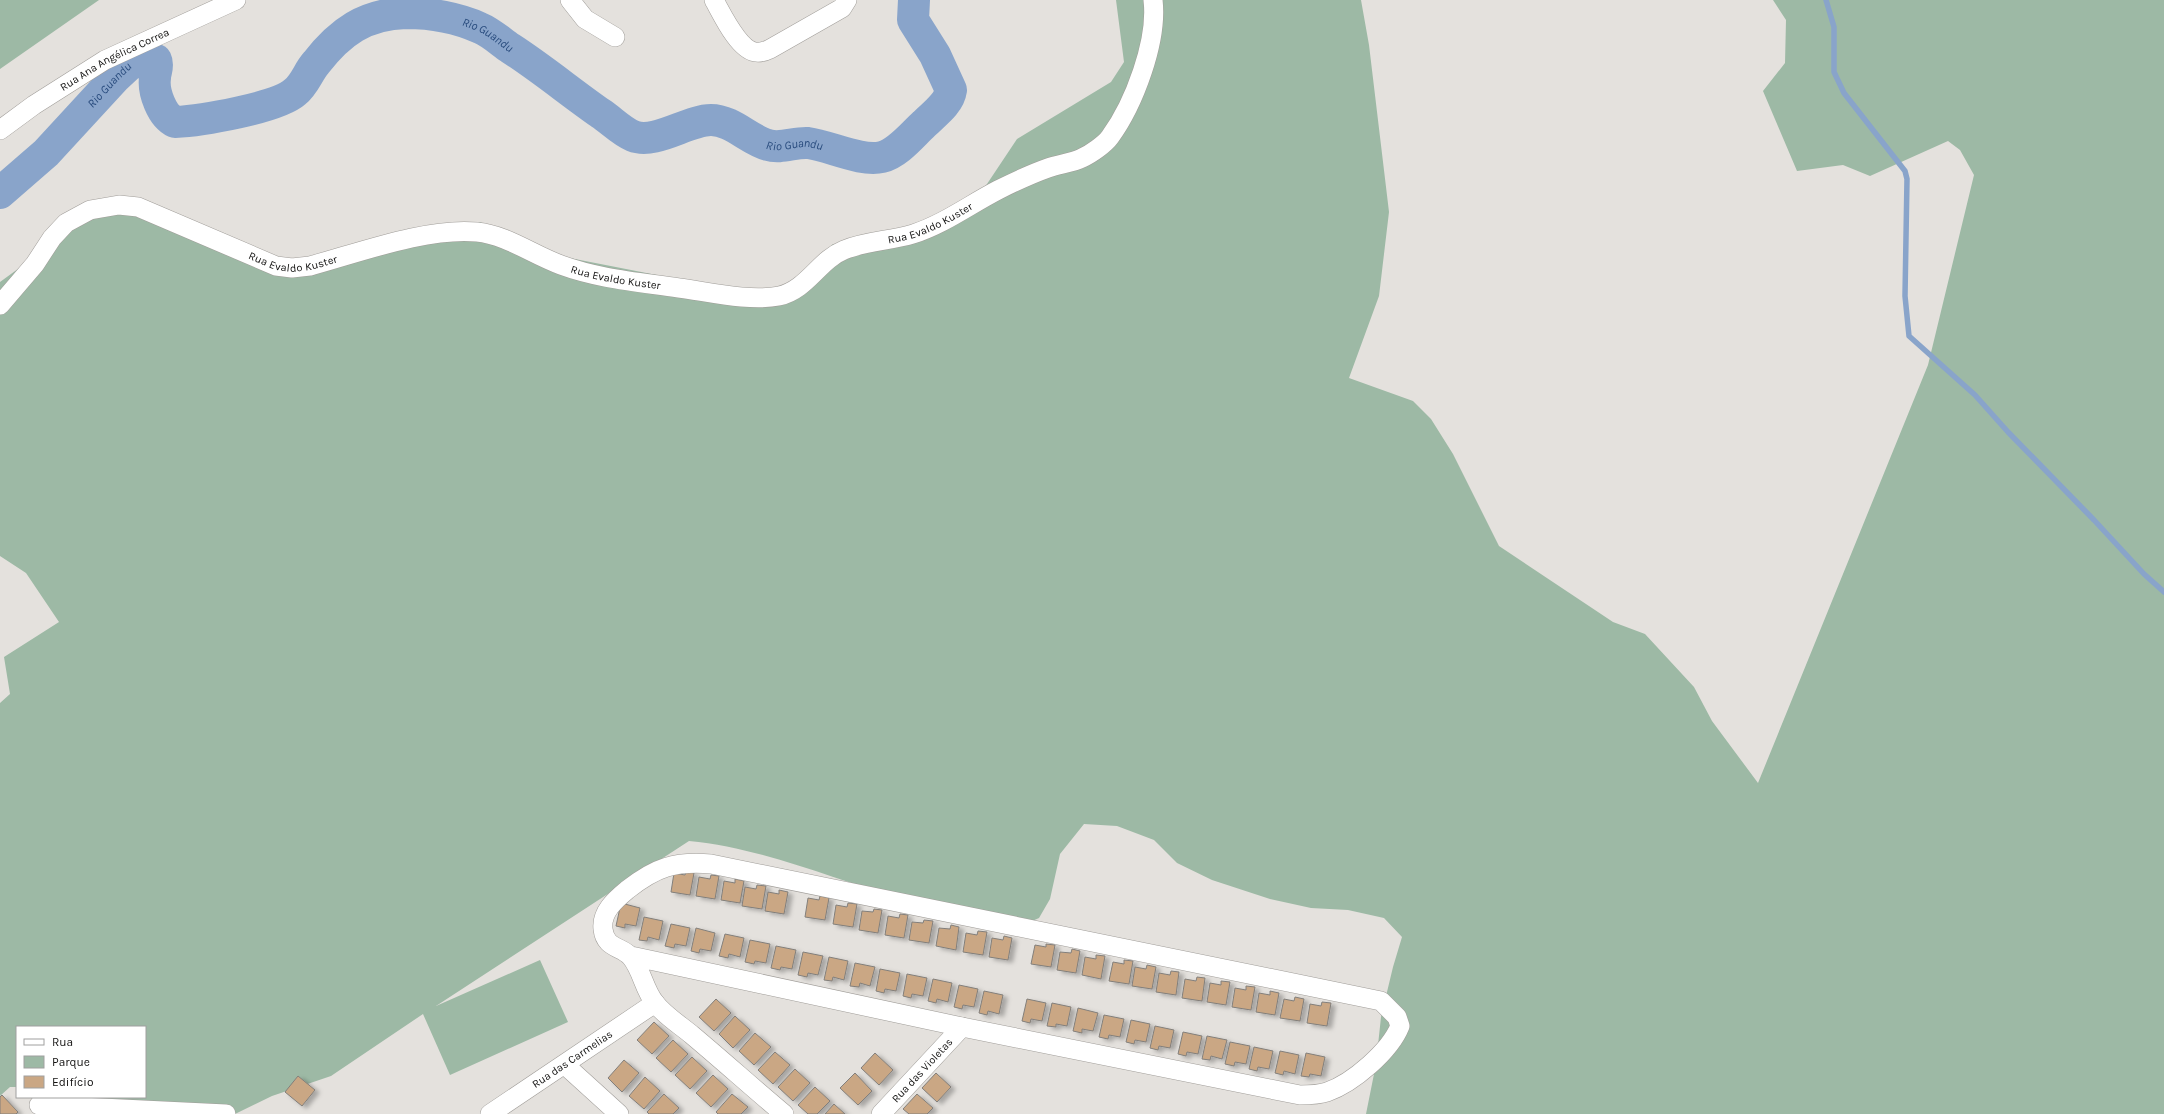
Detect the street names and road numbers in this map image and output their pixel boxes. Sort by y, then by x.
street label: Rua Ana Angélica Correa [57,25,171,93]
street label: Rua Evaldo Kuster [887,199,975,246]
street label: Rua Evaldo Kuster [247,249,339,275]
street label: Rua Evaldo Kuster [569,262,661,292]
street label: Rua das Carmelias [529,1027,615,1090]
street label: Rua das Violetas [889,1035,955,1105]

